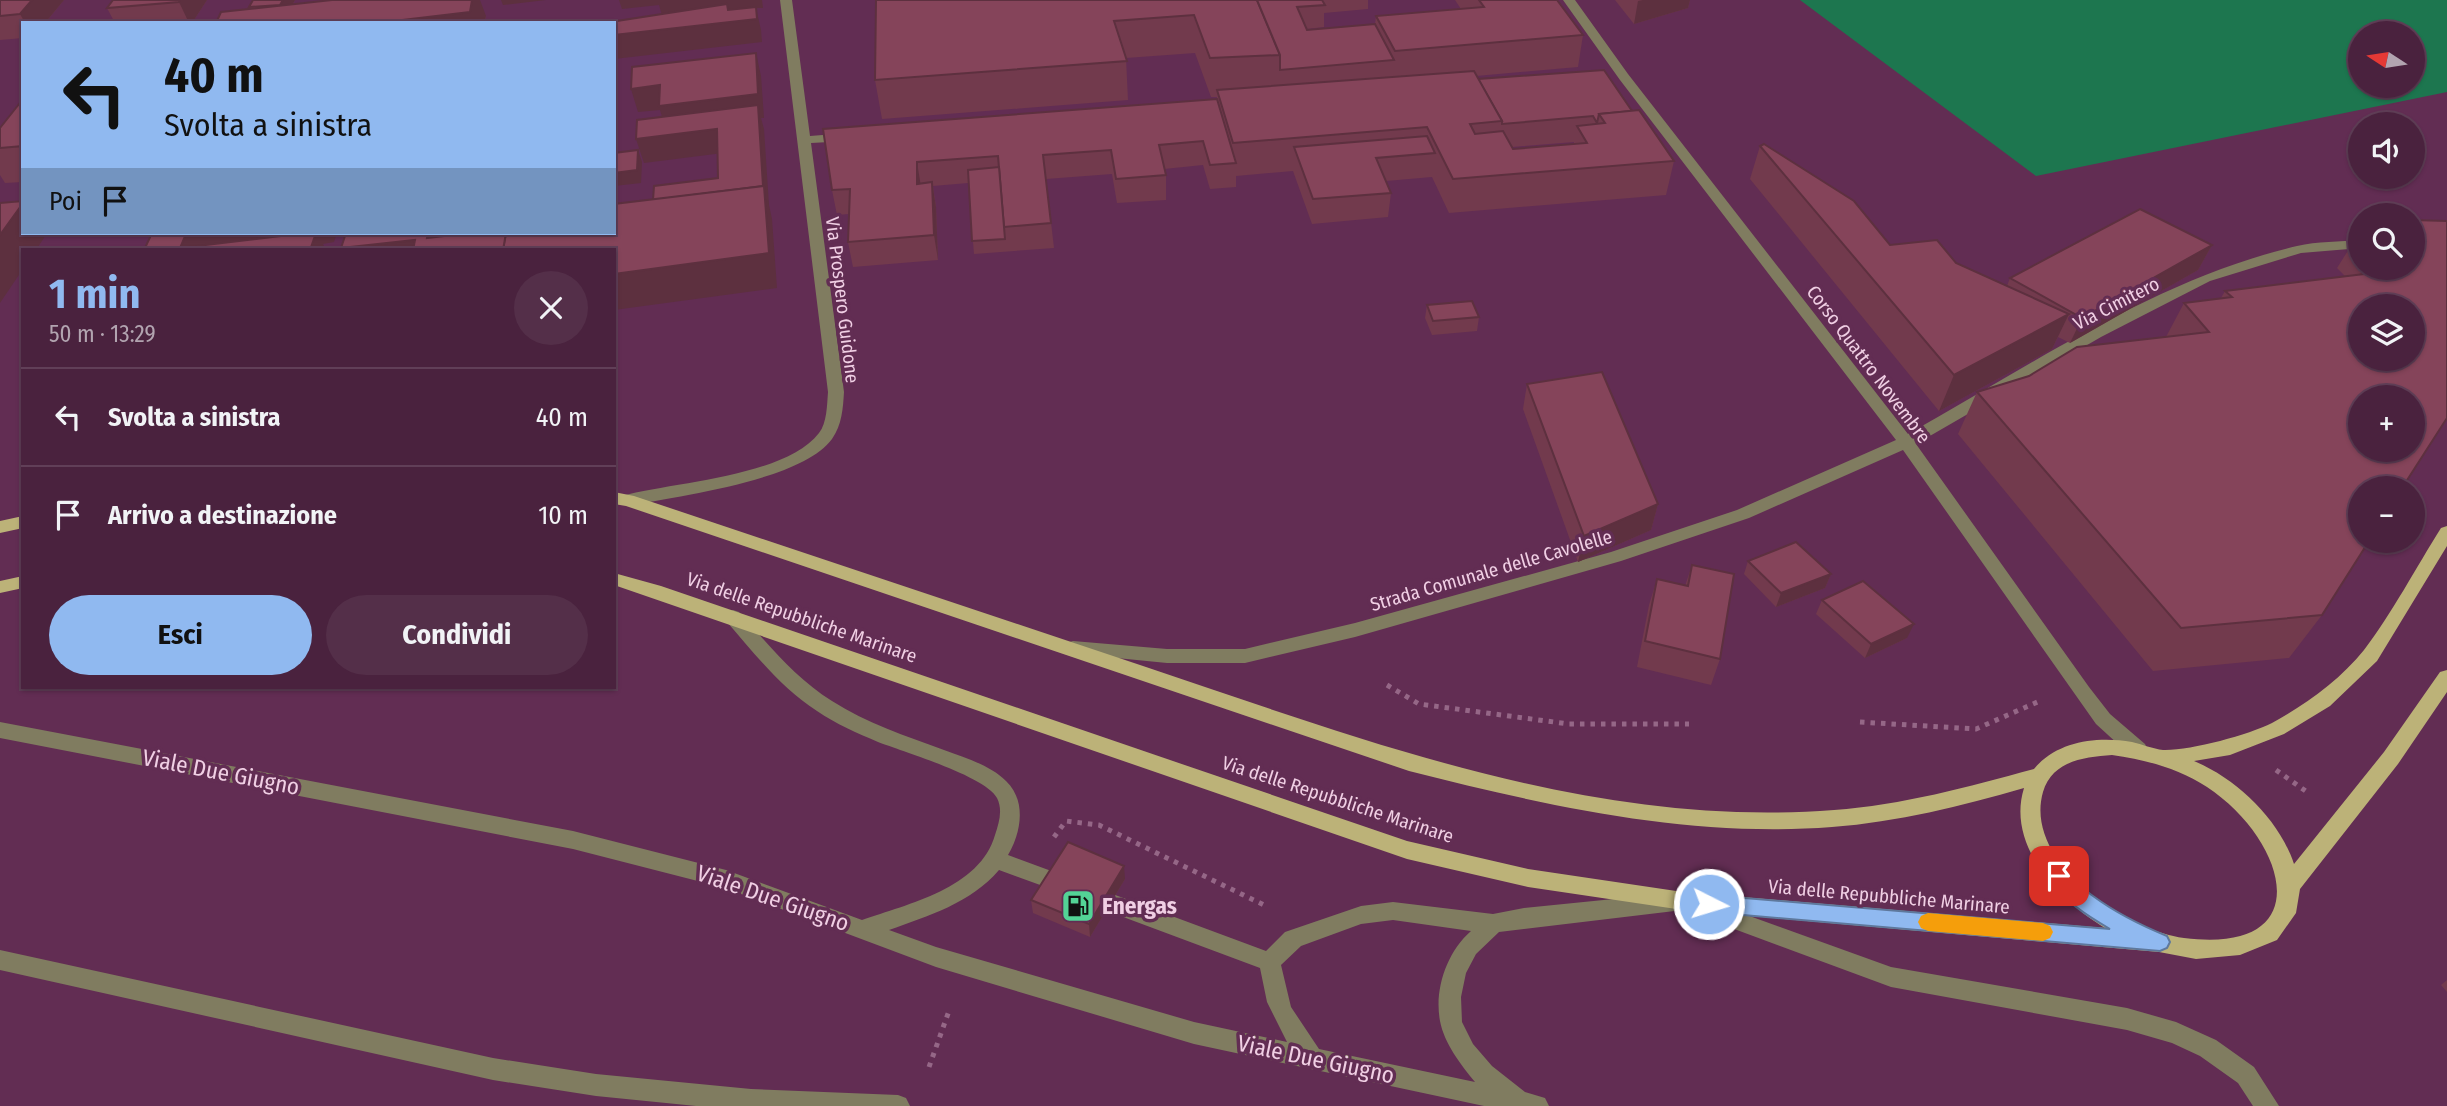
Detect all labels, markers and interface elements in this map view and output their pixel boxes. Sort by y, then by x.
north arrow [2348,21,2426,98]
map controls [2348,21,2425,553]
text: 40 m [164,46,264,105]
icon: left [49,49,140,140]
text: Svolta a sinistra [164,106,372,144]
button: sound [2348,112,2425,189]
icon: arrive [96,182,134,220]
text: Poi [49,186,82,217]
button: search [2348,203,2425,280]
street label: Via Prospero Guidone [821,216,864,384]
text: 1 min [49,269,140,319]
button: close [514,271,588,345]
street label: Via Cimitero [2069,272,2163,335]
street label: Corso Quattro Novembre [1802,281,1935,448]
button: layers [2348,294,2425,371]
text: 50 m · 13:29 [49,320,156,348]
button: + [2348,385,2425,462]
icon: left [49,398,87,436]
text: Svolta a sinistra [108,402,280,433]
text: 40 m [536,402,588,433]
button: − [2348,476,2425,553]
icon: arrive [49,496,87,534]
text: Arrivo a destinazione [108,500,337,531]
text: 10 m [538,500,588,531]
street label: Strada Comunale delle Cavolelle [1368,525,1615,616]
street label: Via delle Repubbliche Marinare [684,567,920,668]
button: Esci [49,595,312,675]
button: Condividi [326,595,588,675]
street label: Viale Due Giugno [140,743,302,801]
street label: Via delle Repubbliche Marinare [1219,751,1457,848]
pin [2029,846,2089,906]
icon: arrive [2040,857,2078,895]
street label: Viale Due Giugno [693,859,853,937]
position arrow [1672,867,1746,941]
street label: Via delle Repubbliche Marinare [1767,874,2011,919]
fuel station icon: Energas [1059,887,1097,925]
place label: Energas [1102,892,1177,920]
street label: Viale Due Giugno [1235,1029,1397,1089]

